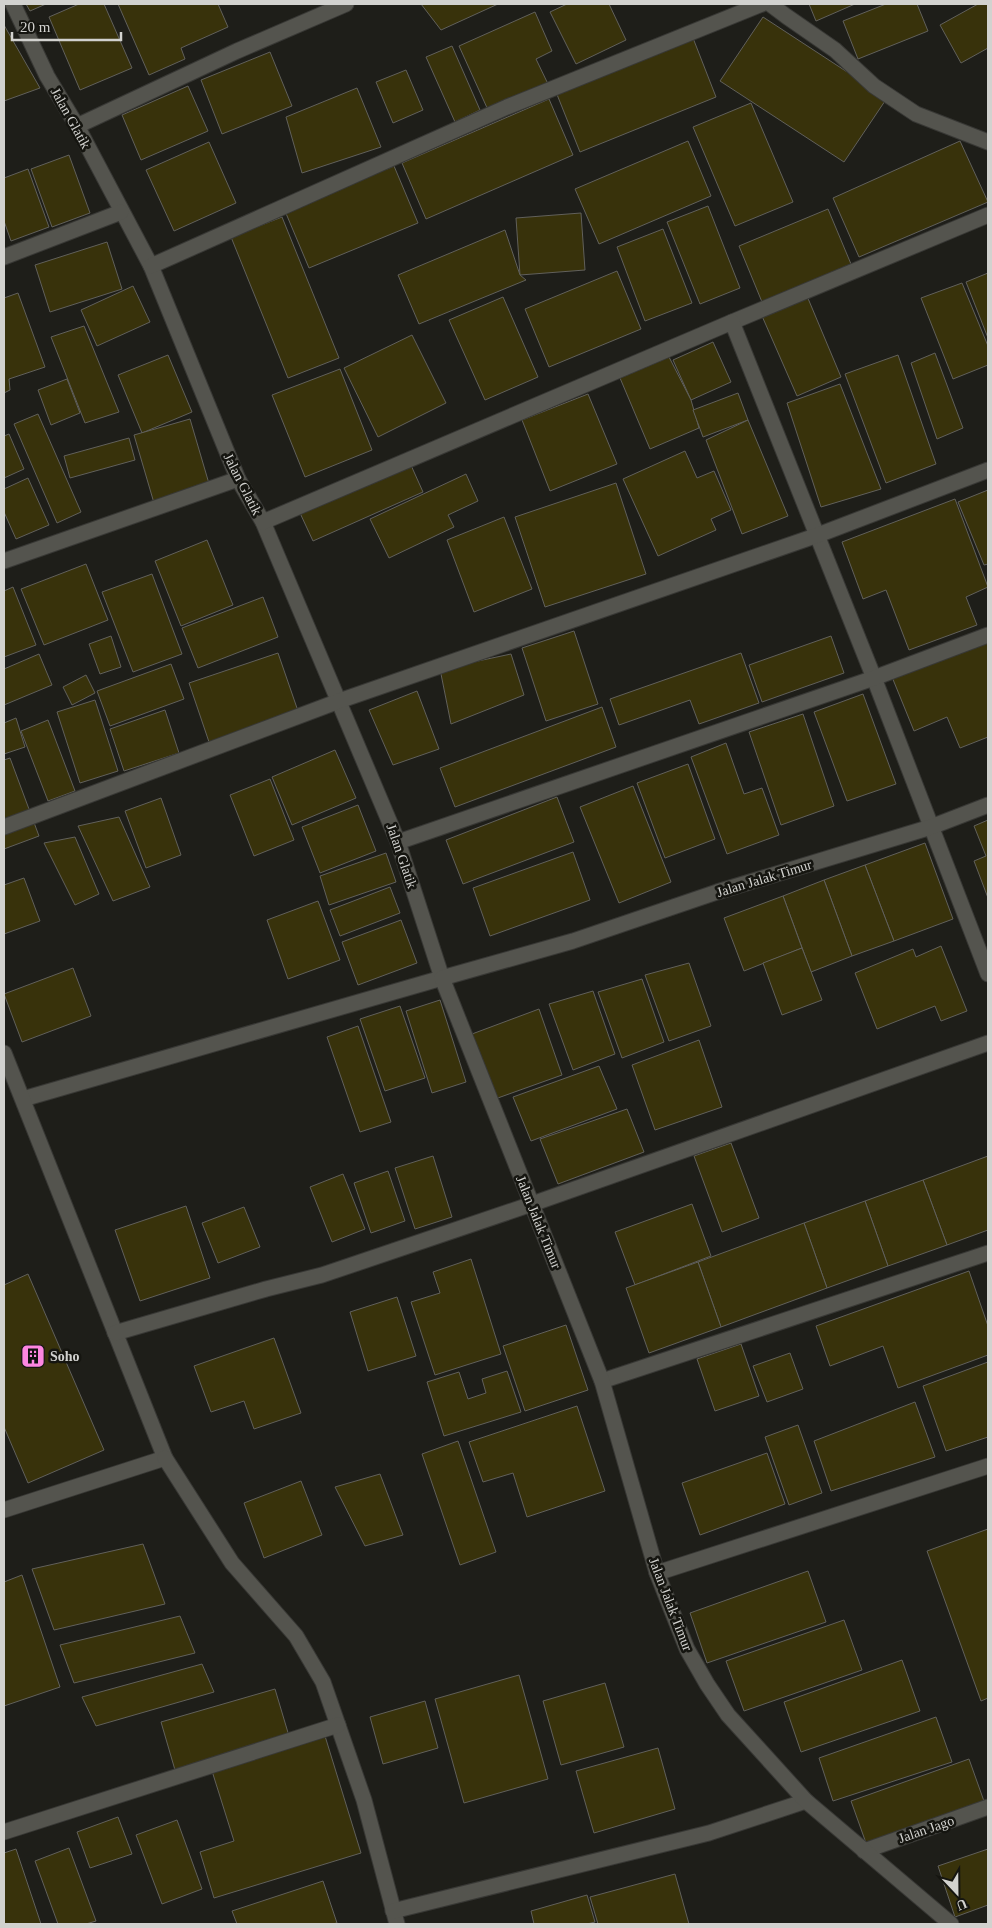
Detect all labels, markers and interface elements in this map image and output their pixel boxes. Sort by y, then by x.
scale bar [12,10,121,42]
text: 20 m [20,19,51,35]
street label: Jalan Glatik [48,85,93,151]
street label: Jalan Glatik [221,451,265,518]
street label: Jalan Glatik [383,822,420,890]
street label: Jalan Jalak Timur [715,857,814,900]
street label: Jalan Jalak Timur [513,1174,564,1271]
building icon: Soho [20,1343,46,1369]
place label: Soho [50,1349,80,1364]
street label: Jalan Jalak Timur [646,1555,695,1653]
street label: Jalan Jago [896,1813,956,1846]
north arrow [932,1868,982,1918]
text: U [954,1896,969,1913]

